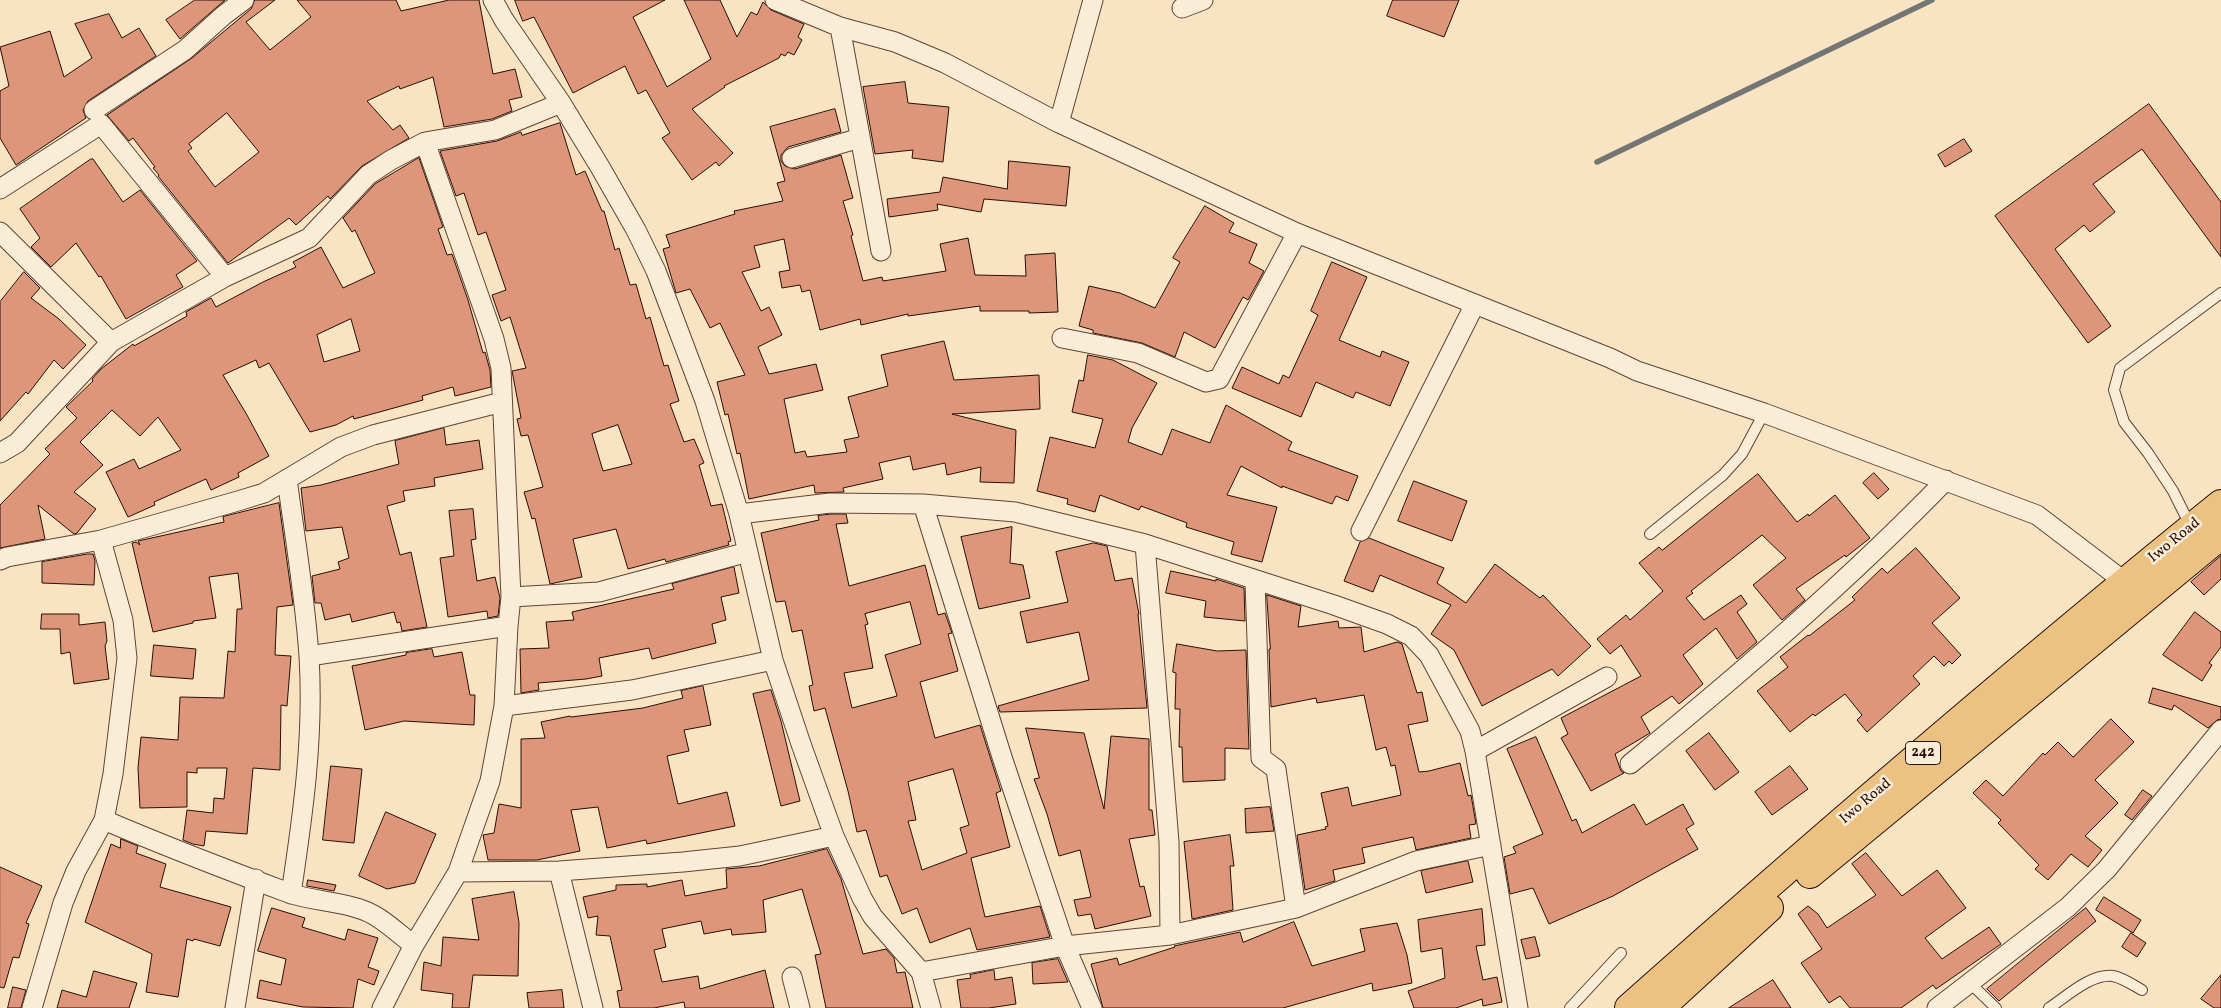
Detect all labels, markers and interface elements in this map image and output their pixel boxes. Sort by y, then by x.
street label: Iwo Road [2145,515,2205,567]
road number: 242 [1906,741,1940,764]
street label: Iwo Road [1837,775,1895,829]

